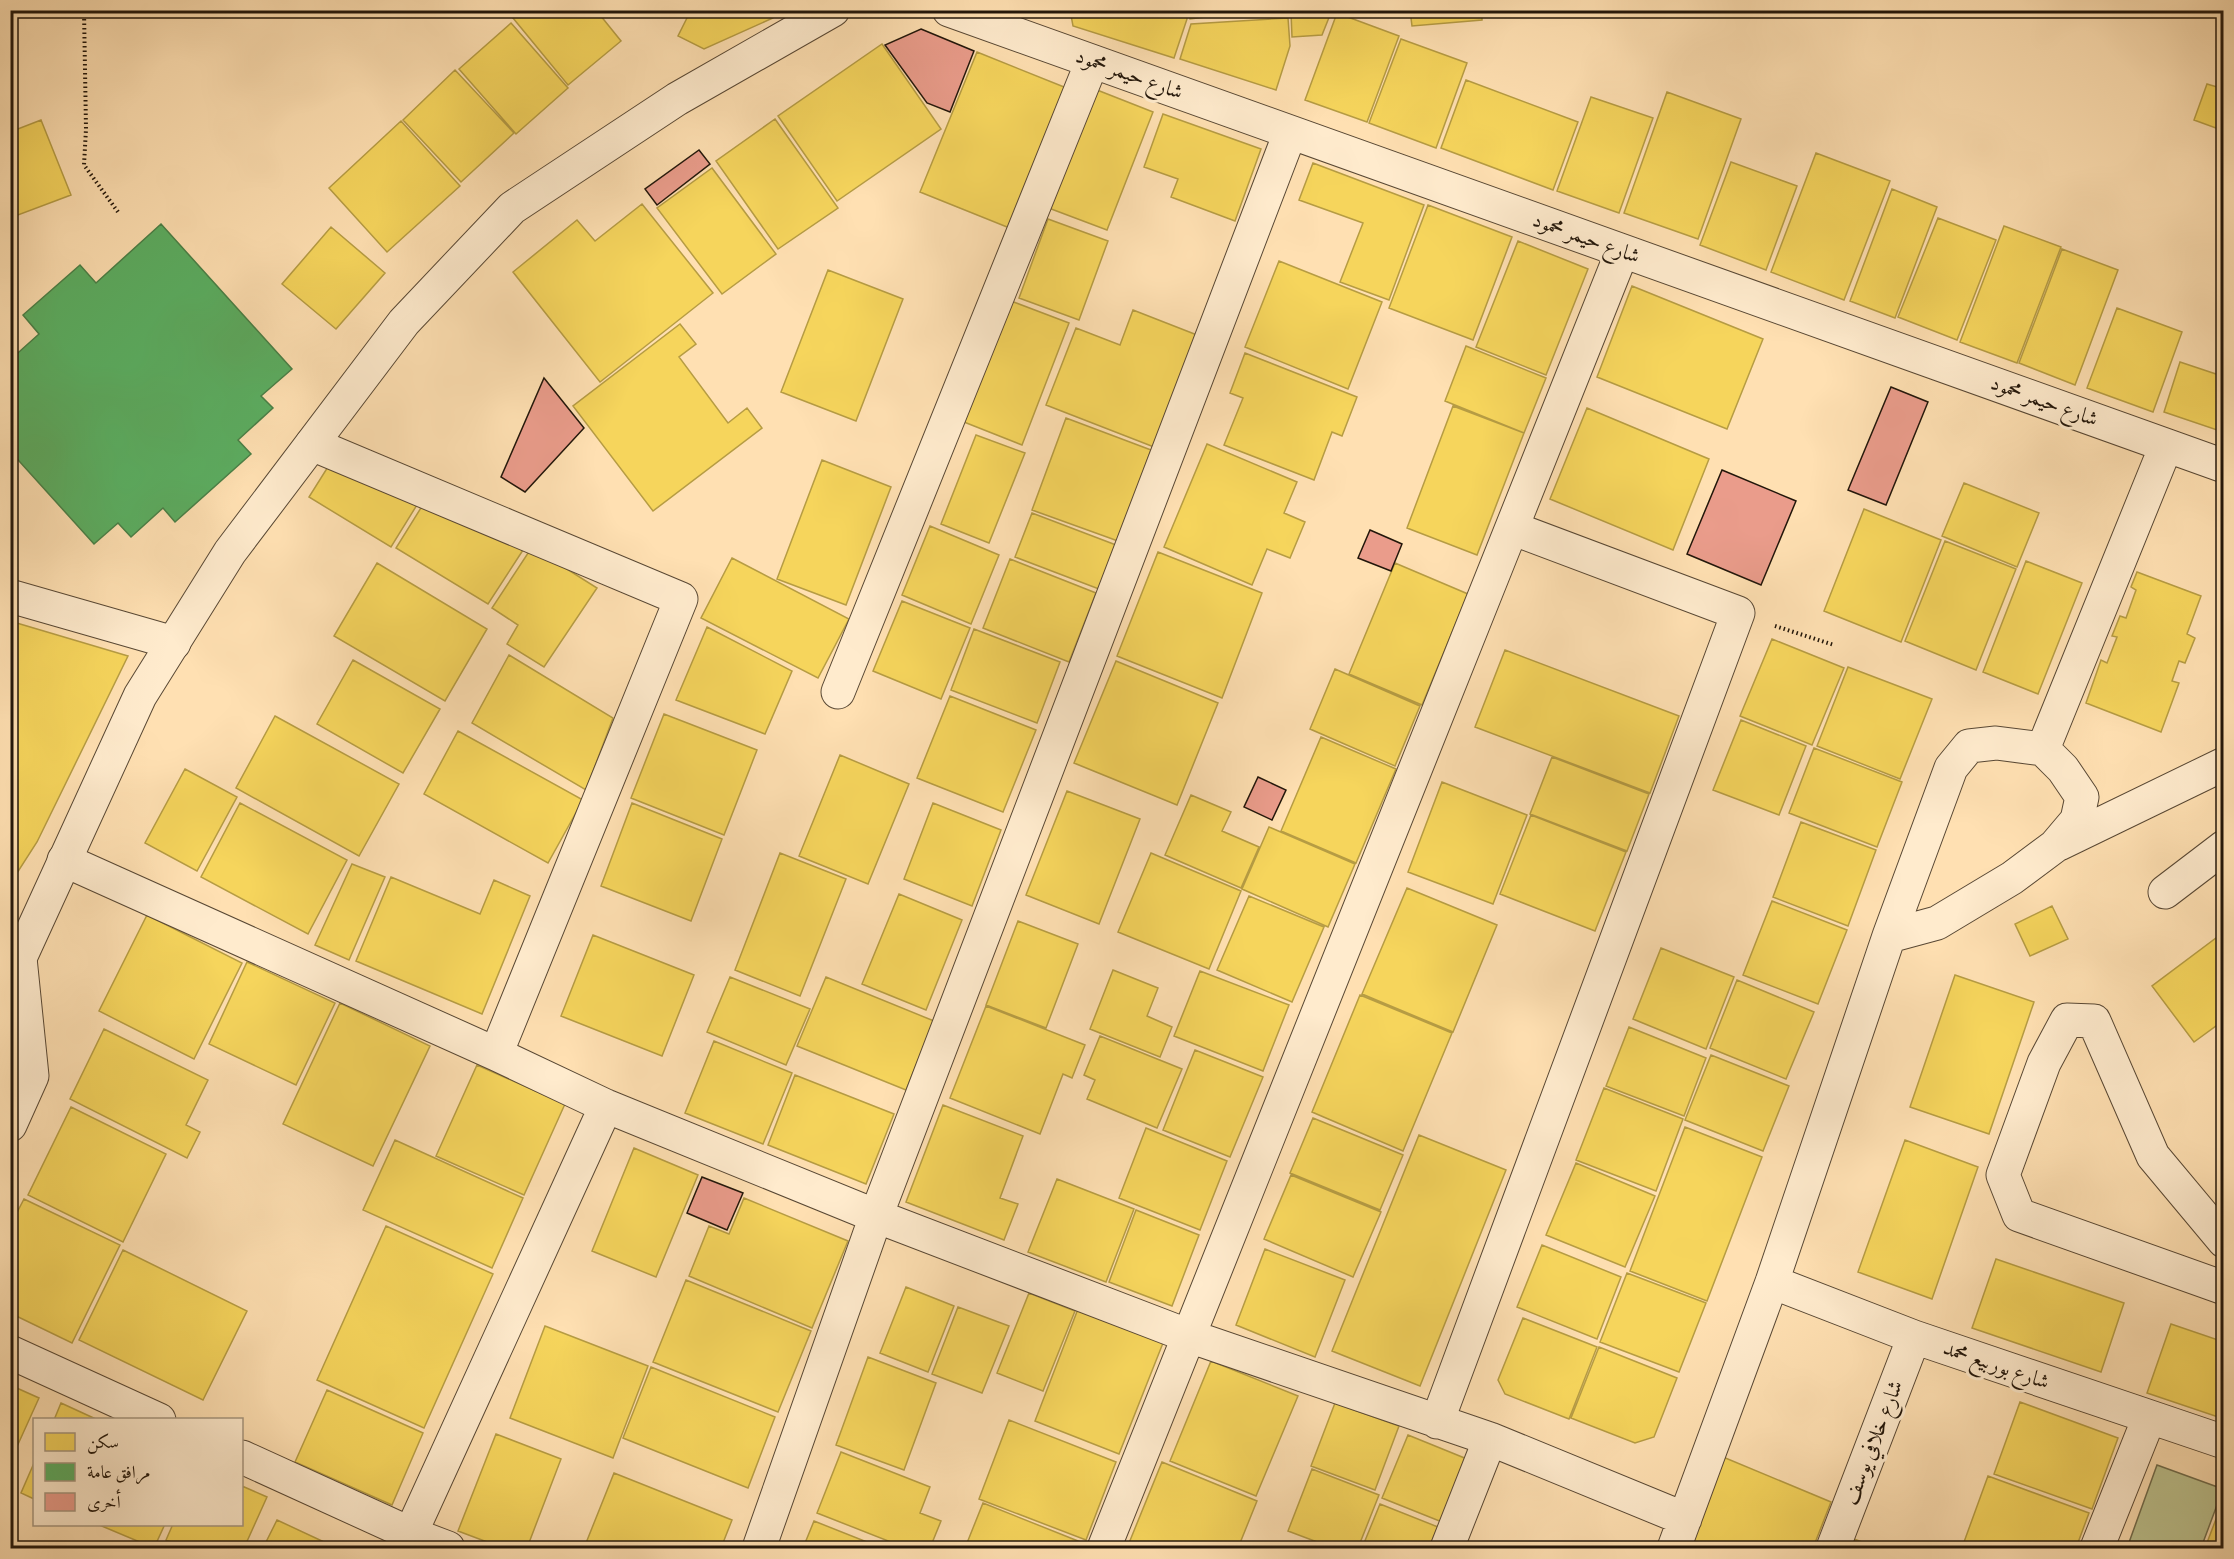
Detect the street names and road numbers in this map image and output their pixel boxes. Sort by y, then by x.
street label: شارع حيمر محمود [1070,42,1187,110]
street label: شارع حيمر محمود [1527,206,1644,274]
street label: شارع حيمر محمود [1985,369,2102,437]
street label: شارع بوربيع محمد [1938,1334,2053,1401]
street label: شارع خلافي يوسف [1837,1376,1913,1510]

